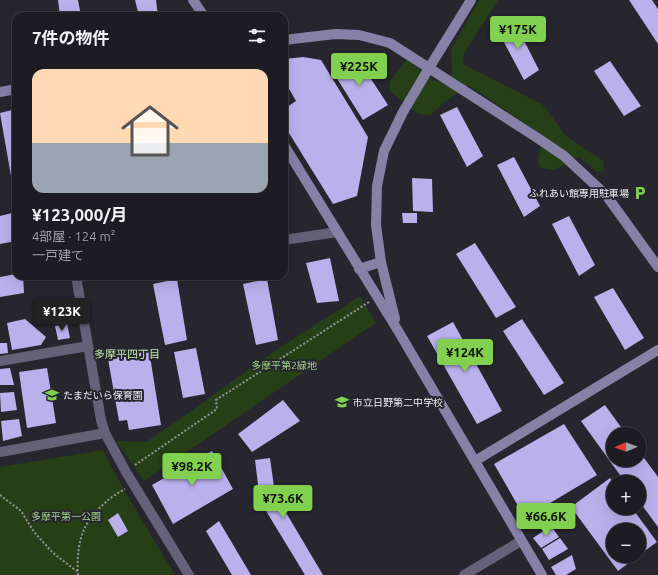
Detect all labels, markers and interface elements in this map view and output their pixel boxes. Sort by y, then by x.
pin: ¥175K [490,16,546,50]
text: ¥175K [499,22,537,36]
icon: filters [246,25,268,47]
text: 7件の物件 [32,28,110,47]
pin: ¥225K [331,53,387,87]
text: ¥225K [340,59,378,73]
icon: home [114,95,186,167]
parking icon: ふれあい館専用駐車場 [632,185,648,201]
place label: ふれあい館専用駐車場 [529,188,629,199]
text: ¥123,000/月 [32,205,127,224]
text: 4部屋 · 124 m² [32,229,115,243]
text: 一戸建て [32,248,84,262]
pin: ¥123K [34,298,90,332]
text: ¥123K [43,304,81,318]
pin: ¥124K [437,339,493,373]
text: ¥124K [446,345,484,359]
district label: 多摩平四丁目 [94,348,160,360]
park label: 多摩平第2緑地 [251,360,318,371]
school or university icon: たまだいら保育園 [44,387,60,403]
place label: たまだいら保育園 [63,390,143,401]
school or university icon: 市立日野第二中学校 [334,394,350,410]
place label: 市立日野第二中学校 [353,397,443,408]
north arrow [606,427,646,467]
map controls [606,427,646,563]
pin: ¥98.2K [159,453,225,487]
text: ¥98.2K [171,459,213,473]
button: + [606,475,646,515]
pin: ¥73.6K [250,485,316,519]
text: ¥73.6K [262,491,304,505]
pin: ¥66.6K [513,503,579,537]
text: ¥66.6K [525,509,567,523]
park label: 多摩平第一公園 [31,511,101,522]
button: − [606,523,646,563]

